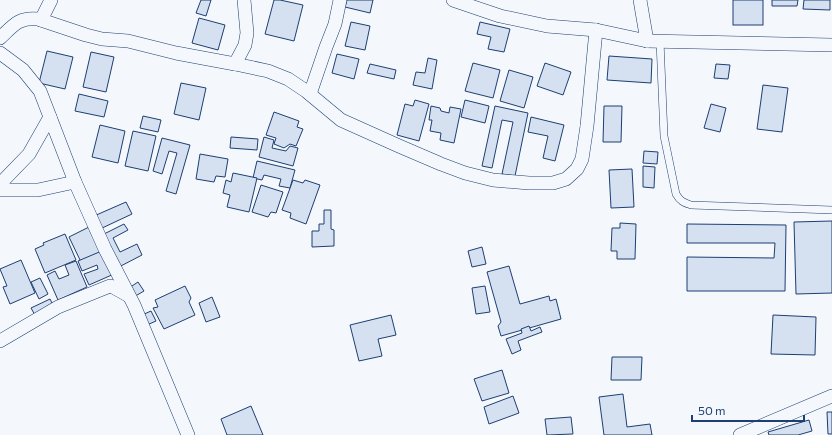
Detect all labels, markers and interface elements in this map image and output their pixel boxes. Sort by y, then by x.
scale bar [692,397,804,423]
text: 50 m [698,403,726,417]

